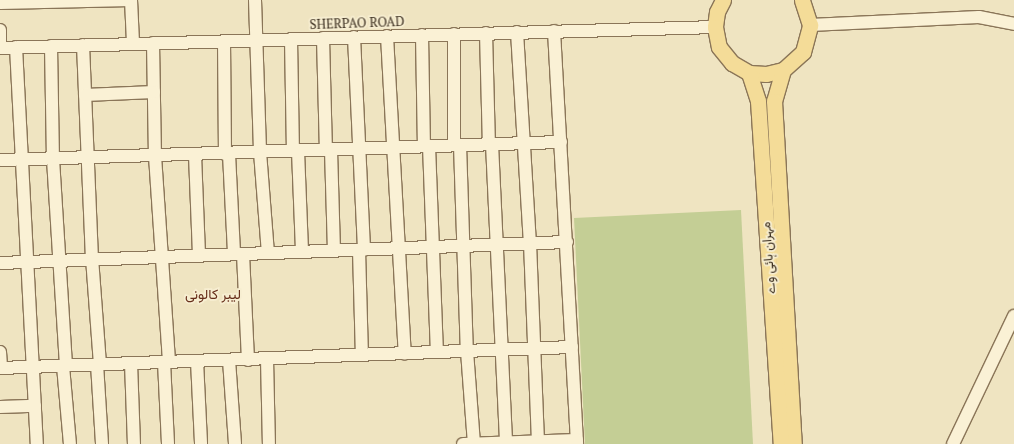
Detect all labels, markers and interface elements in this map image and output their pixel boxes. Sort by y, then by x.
street label: SHERPAO ROAD [309,14,405,32]
street label: مہران ہائی وے [758,221,778,295]
district label: لیبر کالونی [185,286,241,302]

